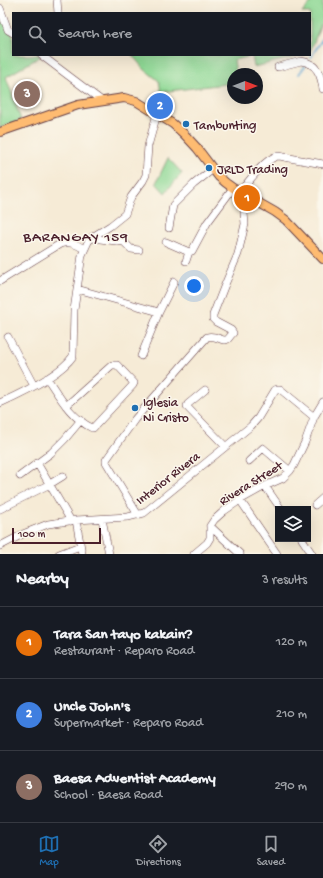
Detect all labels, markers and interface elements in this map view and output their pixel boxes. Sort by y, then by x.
search box [12,12,311,56]
icon: search [26,23,48,45]
text: Search here [58,25,132,43]
north arrow [227,68,263,104]
pin: 3 [14,79,40,109]
pin: 2 [147,91,173,121]
marker: Tambunting [181,119,191,129]
place label: Tambunting [193,119,256,134]
marker: JRLD Trading [204,163,214,173]
place label: JRLD Trading [217,163,288,178]
pin: 1 [234,183,260,213]
district label: BARANGAY 159 [22,229,129,247]
your location [184,276,204,296]
place label: Iglesia Ni Cristo [143,396,189,426]
marker: Iglesia Ni Cristo [130,403,140,413]
street label: Interior Rivera [134,449,204,509]
street label: Rivera Street [217,458,287,509]
map controls [275,506,311,542]
button: layers [275,506,311,542]
scale bar [12,526,101,545]
text: 100 m [18,529,45,541]
text: Nearby [16,570,69,590]
text: 3 results [262,573,307,588]
text: Tara San tayo kakain? [54,626,192,644]
text: 1 [26,635,32,650]
text: 120 m [276,635,307,650]
text: Restaurant · Reparo Road [54,644,194,659]
text: Uncle John's [54,698,130,716]
text: 2 [26,707,32,722]
text: 210 m [276,707,307,722]
text: Supermarket · Reparo Road [54,716,203,731]
text: Baesa Adventist Academy [54,770,216,788]
text: 3 [26,779,32,794]
text: 290 m [274,779,307,794]
text: School · Baesa Road [54,788,162,803]
tab: Map [38,833,60,869]
tab: Directions [136,833,181,869]
tab: Saved [257,833,285,869]

